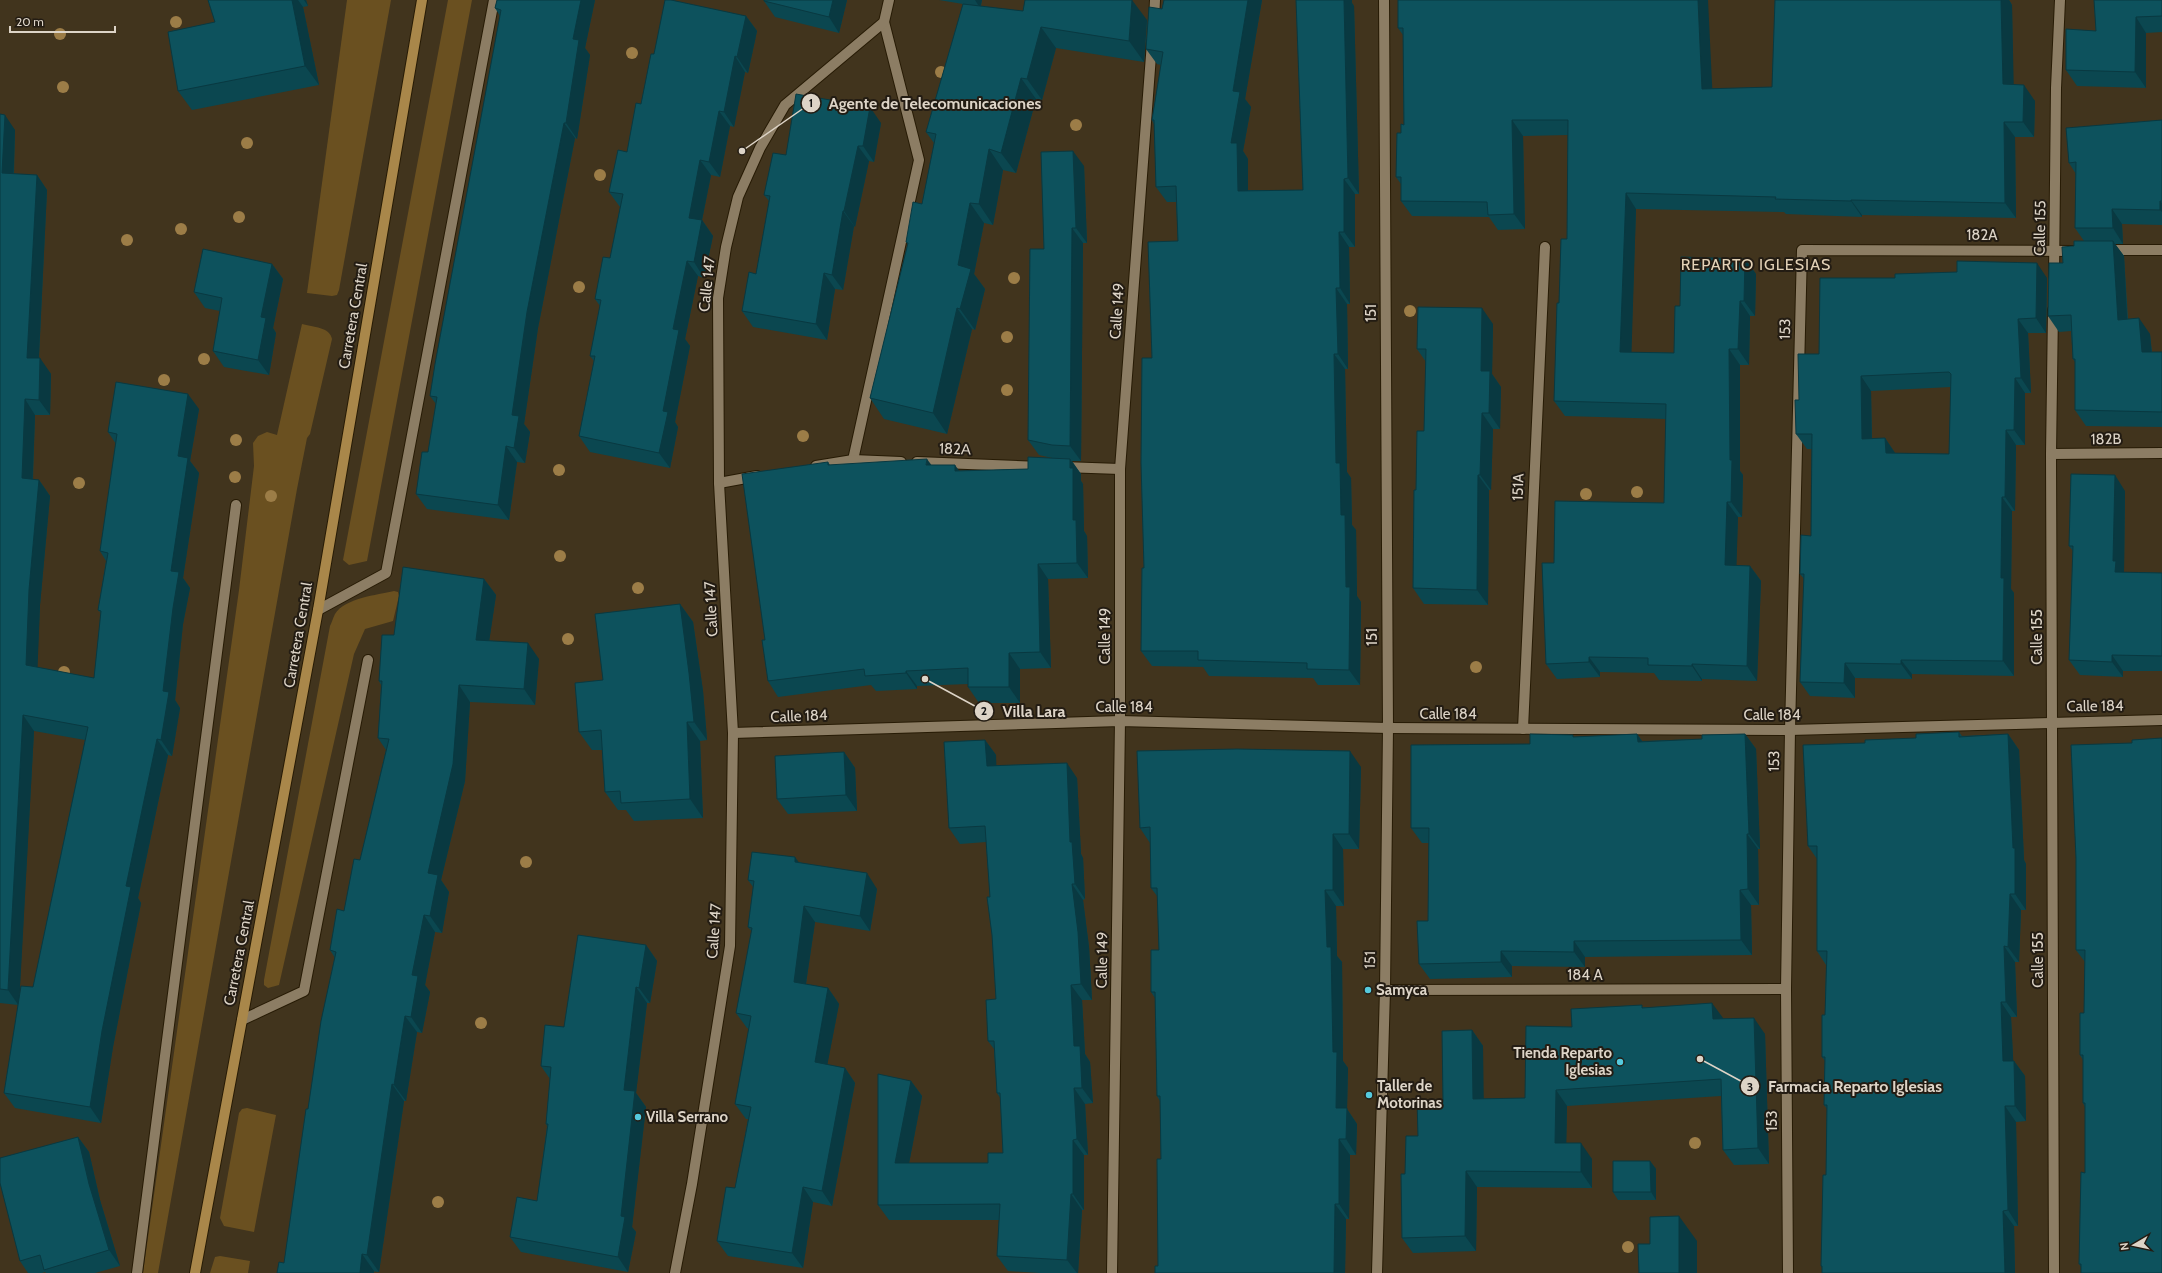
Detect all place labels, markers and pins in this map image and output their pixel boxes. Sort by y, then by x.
callout: Agente de Telecomunicaciones [801,89,1050,117]
callout: Villa Lara [974,697,1073,725]
place label: Samyca [1376,981,1428,999]
marker: Samyca [1363,985,1373,995]
place label: Tienda Reparto Iglesias [1513,1044,1612,1079]
marker: Tienda Reparto Iglesias [1615,1057,1625,1067]
callout: Farmacia Reparto Iglesias [1740,1072,1950,1100]
place label: Taller de Motorinas [1377,1077,1442,1112]
marker: Taller de Motorinas [1364,1090,1374,1100]
place label: Villa Serrano [646,1108,729,1126]
marker: Villa Serrano [633,1112,643,1122]

